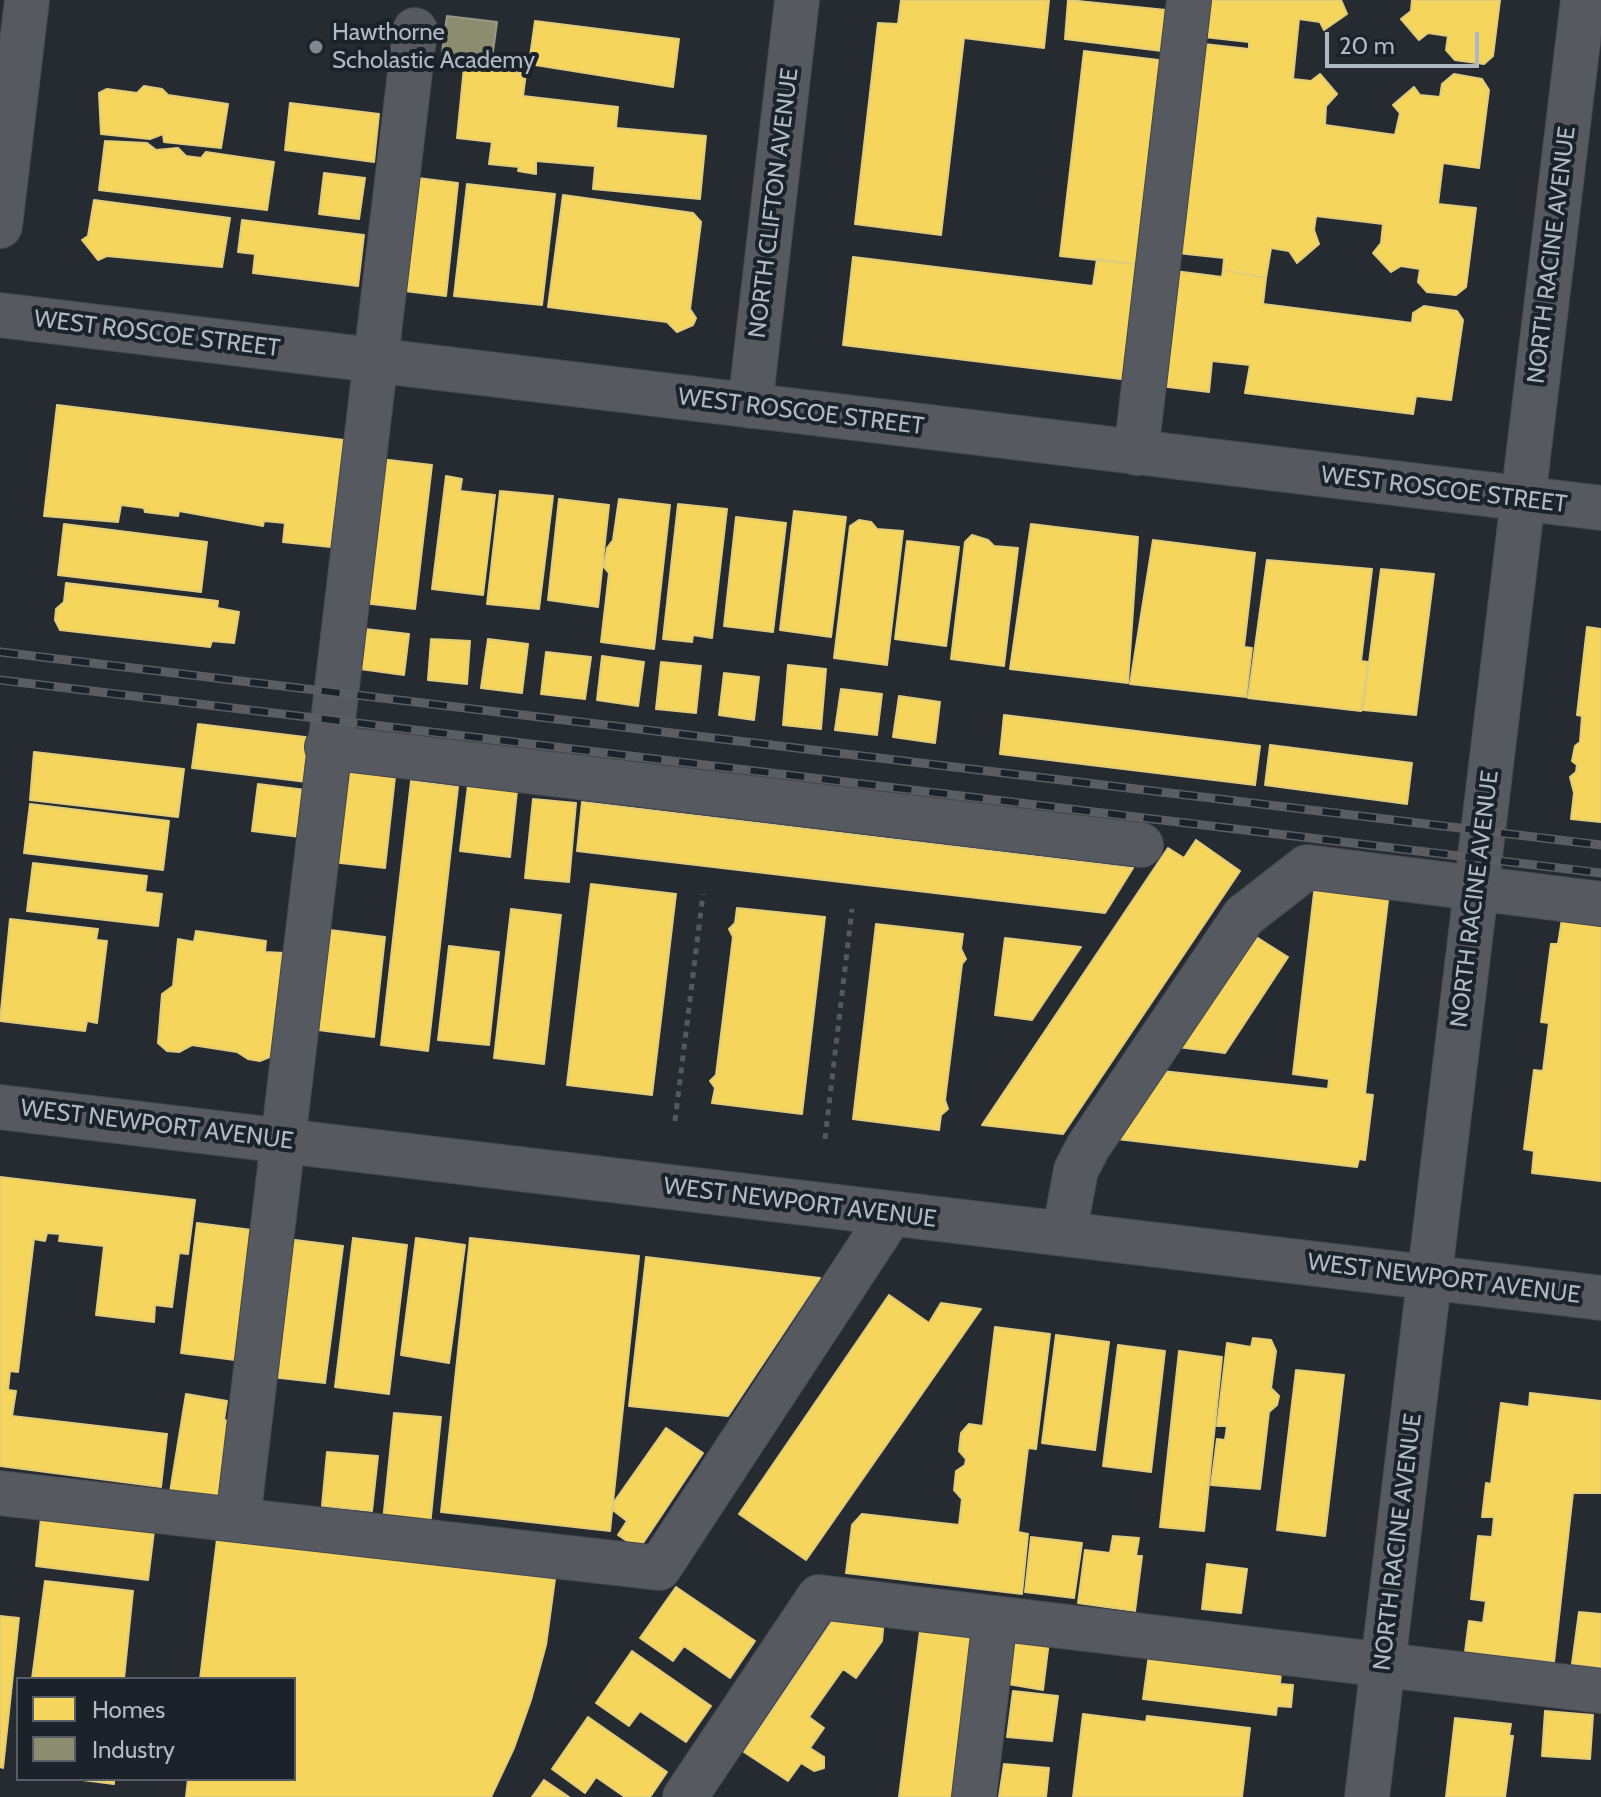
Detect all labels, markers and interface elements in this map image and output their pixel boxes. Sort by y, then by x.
scale bar [1329,16,1483,66]
place label: Hawthorne Scholastic Academy [332,19,535,75]
text: 20 m [1339,31,1395,60]
marker: Hawthorne Scholastic Academy [307,38,325,56]
street label: NORTH CLIFTON AVENUE [743,66,805,340]
street label: NORTH RACINE AVENUE [1522,125,1582,385]
street label: WEST ROSCOE STREET [32,305,282,363]
street label: WEST ROSCOE STREET [676,383,926,441]
street label: WEST ROSCOE STREET [1319,461,1569,519]
street label: NORTH RACINE AVENUE [1445,769,1505,1029]
street label: WEST NEWPORT AVENUE [19,1094,295,1156]
street label: WEST NEWPORT AVENUE [662,1172,938,1234]
street label: WEST NEWPORT AVENUE [1306,1248,1582,1310]
street label: NORTH RACINE AVENUE [1368,1412,1428,1672]
legend [16,1677,296,1781]
text: Homes [92,1695,165,1724]
text: Industry [92,1735,175,1764]

